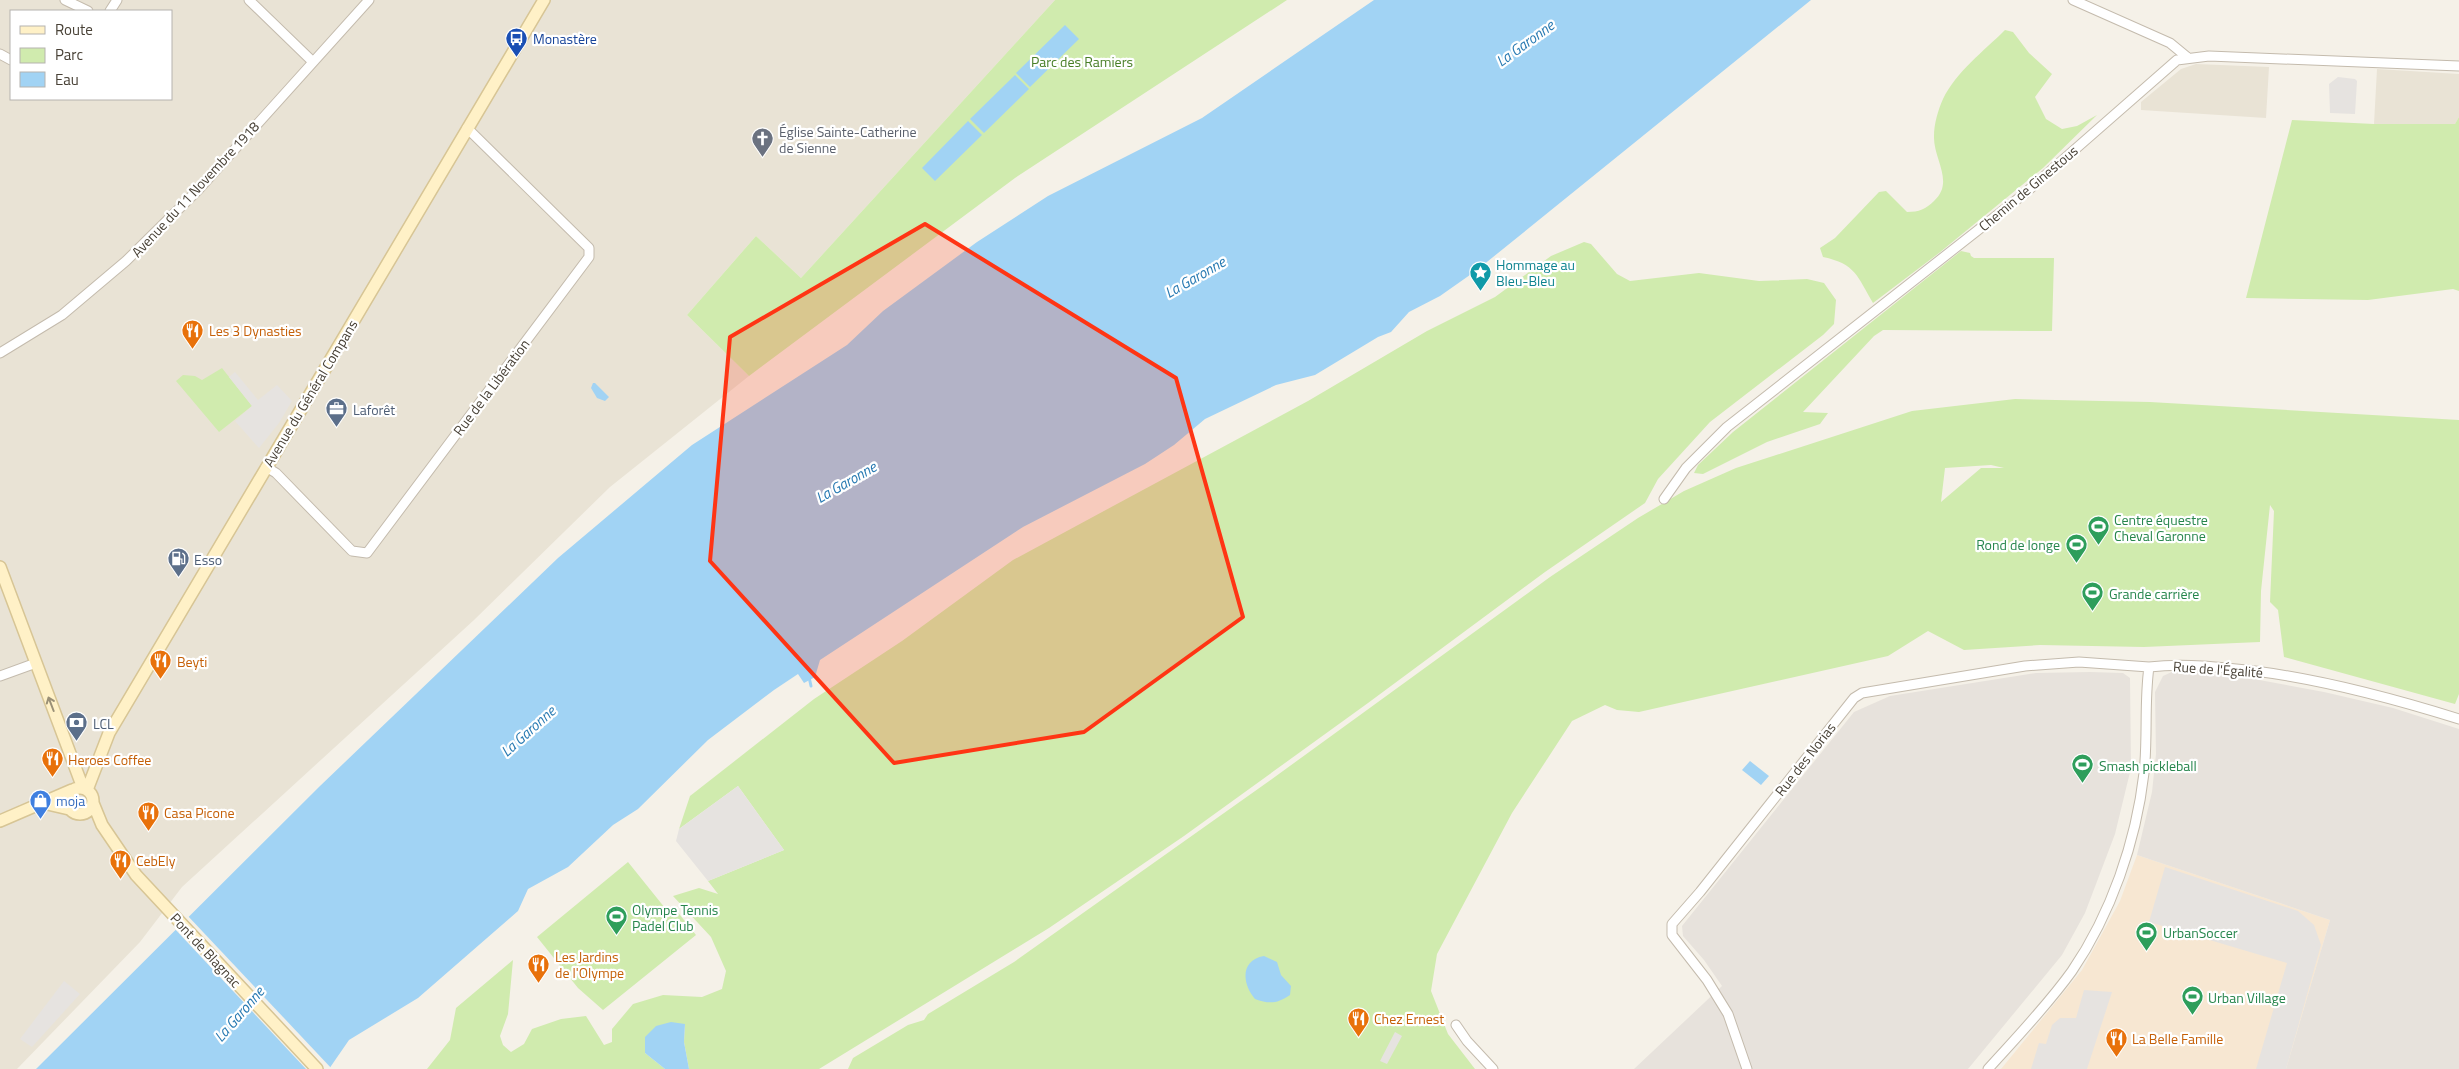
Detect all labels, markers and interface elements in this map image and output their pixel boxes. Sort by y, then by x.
legend [10,10,172,100]
water label: La Garonne [1491,13,1560,72]
text: Route [55,18,93,41]
bus stop icon: Monastère [505,26,529,57]
place label: Monastère [533,28,597,49]
text: Parc [55,43,83,66]
park label: Parc des Ramiers [1031,51,1133,72]
text: Eau [55,68,79,91]
street label: Avenue du 11 Novembre 1918 [126,116,264,262]
place label: Église Sainte-Catherine de Sienne [779,121,917,158]
church icon: Église Sainte-Catherine de Sienne [751,127,775,158]
street label: Chemin de Ginestous [1974,140,2082,236]
water label: La Garonne [1160,250,1231,304]
place label: Hommage au Bleu-Bleu [1496,254,1575,291]
place icon: Hommage au Bleu-Bleu [1468,260,1492,291]
street label: Avenue du Général Compans [258,315,362,471]
restaurant icon: Les 3 Dynasties [181,318,205,349]
place label: Les 3 Dynasties [209,320,302,341]
street label: Rue de la Libération [448,334,534,440]
office icon: Laforêt [325,397,349,428]
place label: Laforêt [353,399,395,420]
water label: La Garonne [811,455,882,509]
place label: Centre équestre Cheval Garonne [2114,509,2208,546]
sports icon: Centre équestre Cheval Garonne [2086,515,2110,546]
sports icon: Rond de longe [2064,532,2088,563]
place label: Rond de longe [1976,534,2060,555]
fuel station icon: Esso [166,547,190,578]
place label: Esso [194,549,222,570]
sports icon: Grande carrière [2081,581,2105,612]
place label: Grande carrière [2109,583,2199,604]
restaurant icon: Beyti [149,649,173,680]
place label: Beyti [177,651,207,672]
street label: Rue de l'Égalité [2172,655,2264,683]
one-way arrow [46,696,55,711]
water label: La Garonne [495,699,561,762]
bank icon: LCL [65,711,89,742]
place label: LCL [93,713,114,734]
street label: Rue des Norias [1769,718,1841,800]
restaurant icon: Heroes Coffee [40,747,64,778]
place label: Heroes Coffee [68,749,151,770]
sports icon: Smash pickleball [2071,753,2095,784]
place label: Smash pickleball [2099,755,2197,776]
shop icon: moja [28,788,52,819]
place label: moja [56,790,85,811]
restaurant icon: Casa Picone [136,800,160,831]
place label: Casa Picone [164,802,235,823]
restaurant icon: CebEly [108,848,132,879]
place label: CebEly [136,850,176,871]
place label: Olympe Tennis Padel Club [632,899,718,936]
sports icon: Olympe Tennis Padel Club [604,905,628,936]
street label: Pont de Blagnac [166,908,246,992]
sports icon: UrbanSoccer [2135,920,2159,951]
place label: UrbanSoccer [2163,922,2238,943]
place label: Les Jardins de l'Olympe [555,946,624,983]
restaurant icon: Les Jardins de l'Olympe [527,952,551,983]
water label: La Garonne [208,980,270,1047]
sports icon: Urban Village [2180,985,2204,1016]
place label: Urban Village [2208,987,2286,1008]
restaurant icon: Chez Ernest [1346,1006,1370,1037]
place label: Chez Ernest [1374,1008,1444,1029]
restaurant icon: La Belle Famille [2104,1026,2128,1057]
place label: La Belle Famille [2132,1028,2223,1049]

